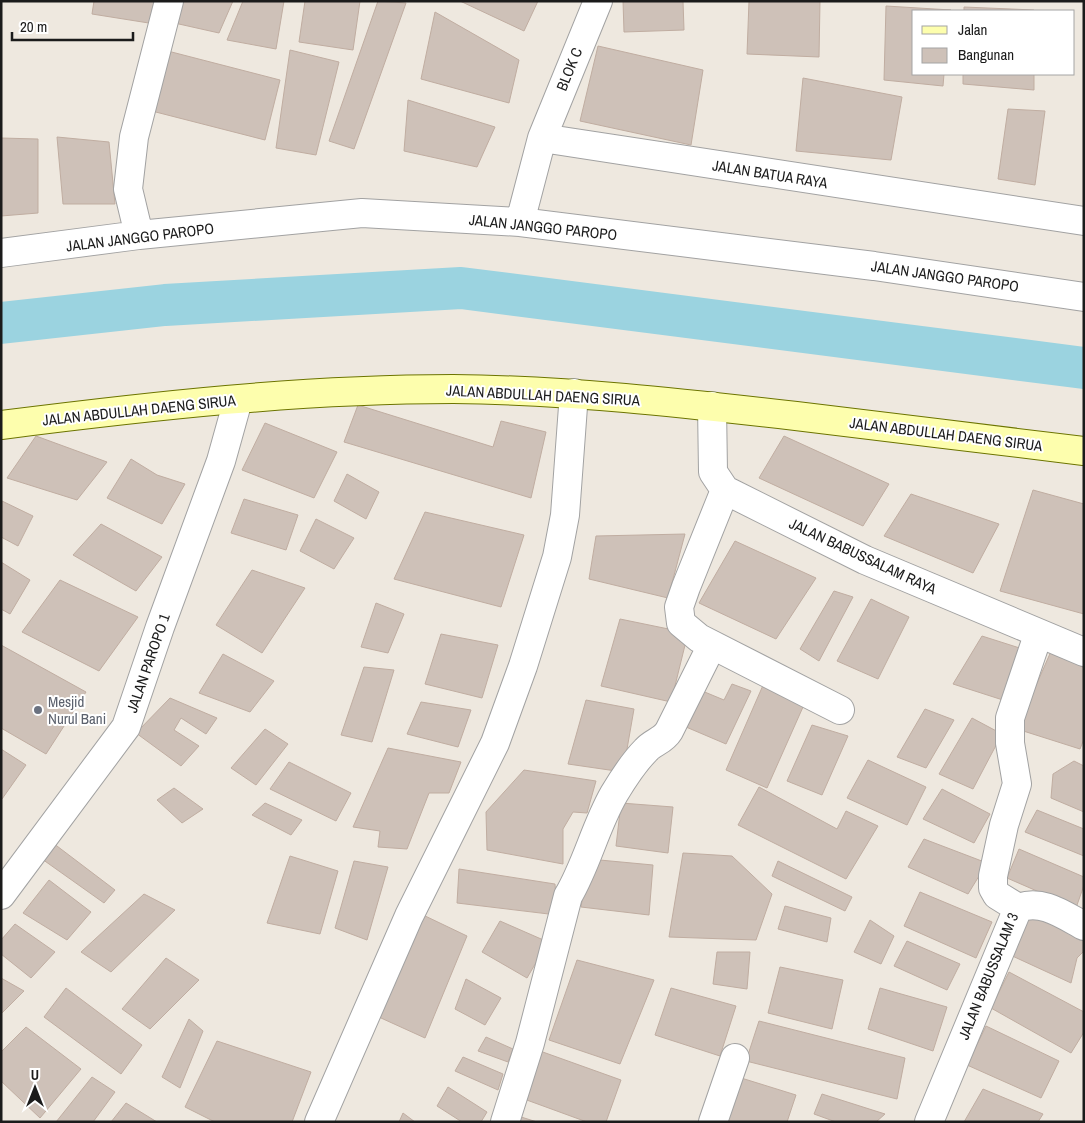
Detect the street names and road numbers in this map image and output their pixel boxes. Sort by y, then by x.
street label: BLOK C [551,44,587,94]
street label: JALAN BATUA RAYA [711,155,830,194]
street label: JALAN JANGGO PAROPO [468,209,618,245]
street label: JALAN JANGGO PAROPO [65,218,215,256]
street label: JALAN JANGGO PAROPO [870,255,1020,297]
street label: JALAN ABDULLAH DAENG SIRUA [446,379,641,411]
street label: JALAN ABDULLAH DAENG SIRUA [41,389,237,431]
street label: JALAN ABDULLAH DAENG SIRUA [848,412,1044,456]
street label: JALAN BABUSSALAM RAYA [786,513,941,600]
street label: JALAN PAROPO 1 [121,610,175,715]
street label: JALAN BABUSSALAM 3 [953,909,1023,1043]

